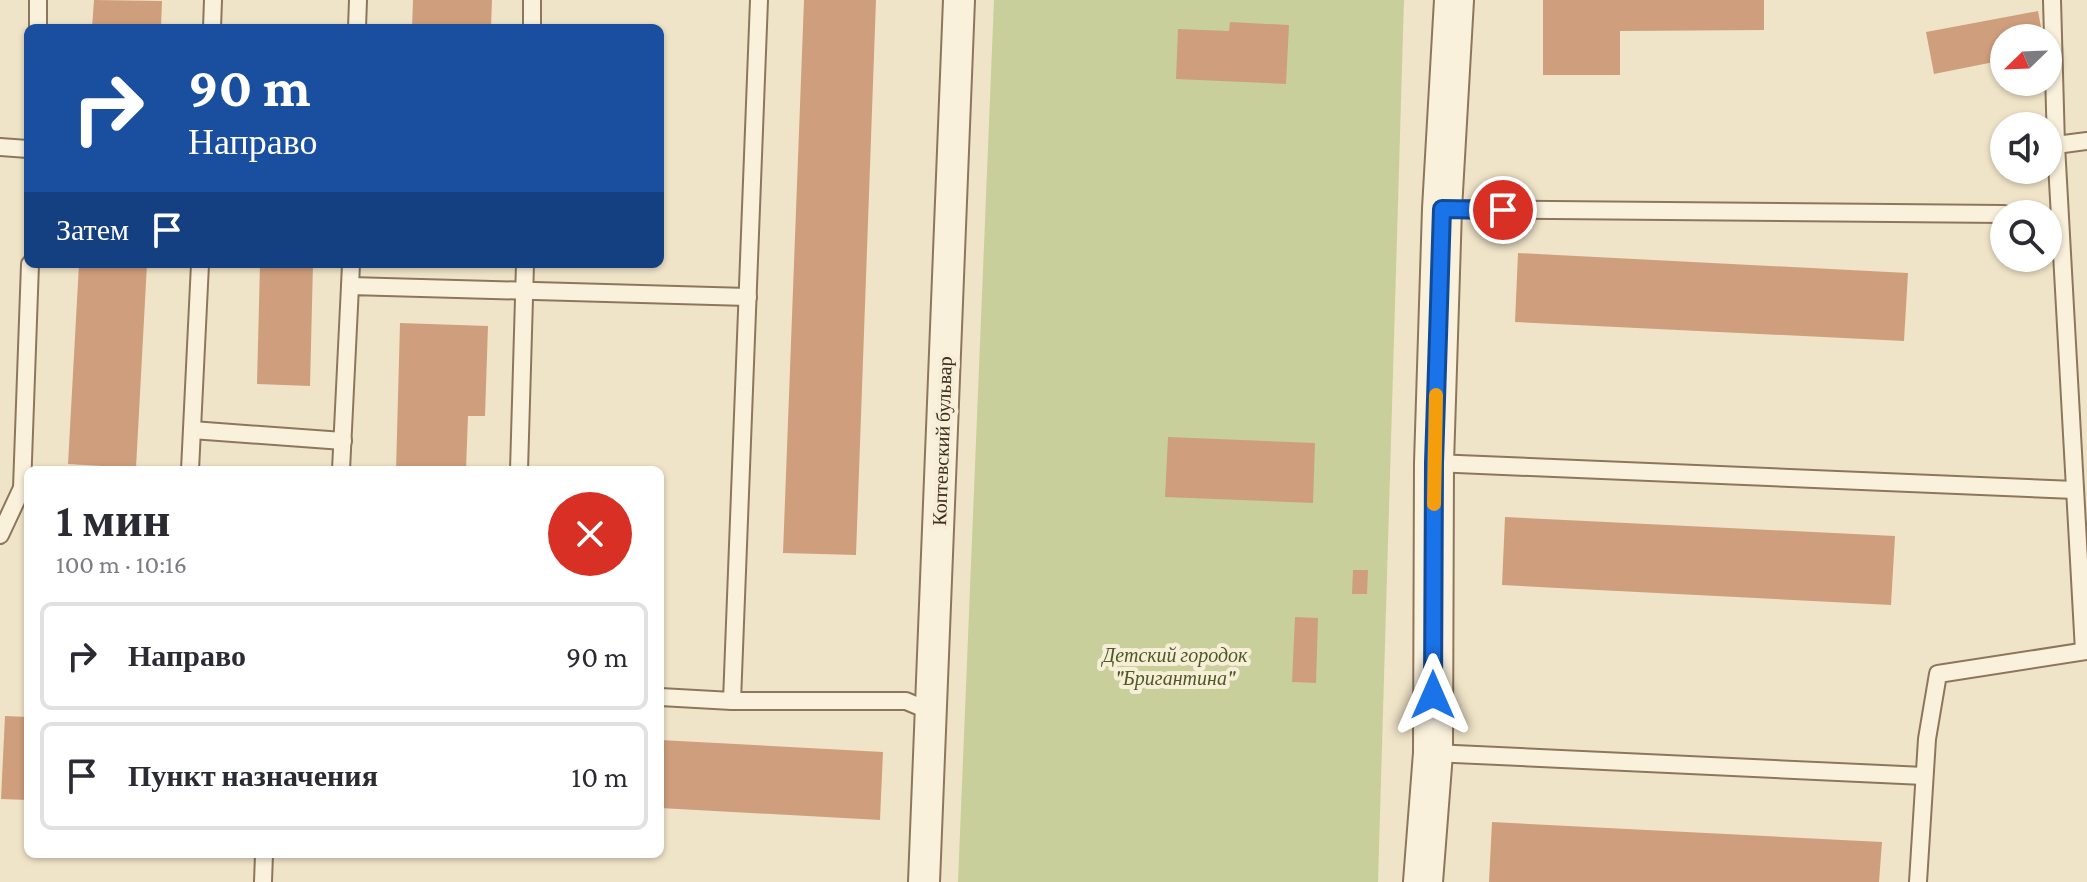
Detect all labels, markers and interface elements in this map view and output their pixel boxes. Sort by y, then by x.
north arrow [1990,24,2062,96]
map controls [1990,24,2062,272]
icon: right [56,56,160,160]
text: 90 m [188,56,311,118]
button: sound [1990,112,2062,184]
text: Направо [188,122,318,162]
pin [1469,176,1537,244]
icon: arrive [1481,188,1525,232]
button: search [1990,200,2062,272]
icon: arrive [145,208,189,252]
text: Затем [56,213,129,246]
street label: Коптевский бульвар [928,356,957,526]
button: close [548,492,632,576]
text: 1 мин [56,493,170,546]
text: 100 m · 10:16 [56,550,187,579]
icon: right [60,634,104,678]
text: Направо [128,639,246,672]
text: 90 m [566,640,628,673]
park label: Детский городок "Бригантина" [1101,644,1248,690]
position arrow [1391,653,1475,737]
icon: arrive [60,754,104,798]
text: Пункт назначения [128,759,378,792]
text: 10 m [571,760,628,793]

